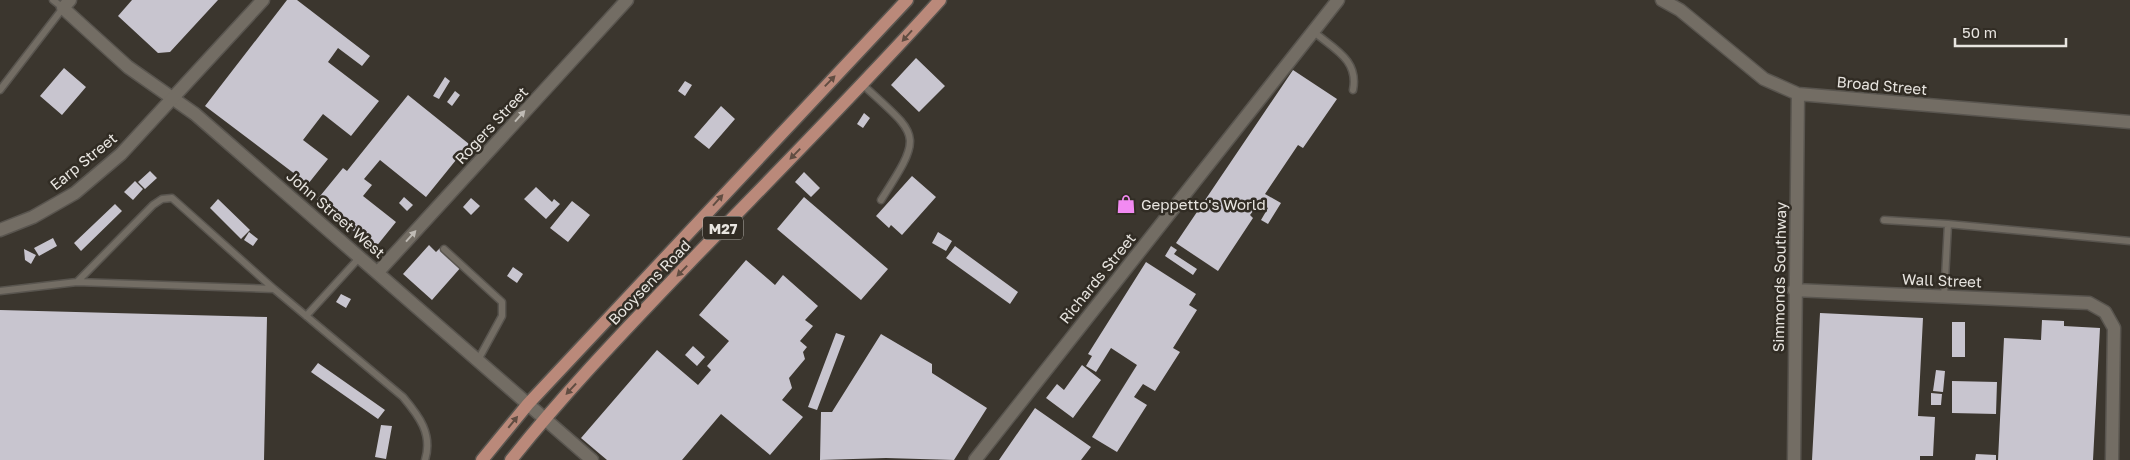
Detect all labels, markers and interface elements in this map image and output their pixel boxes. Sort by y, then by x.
scale bar [1955,15,2066,47]
text: 50 m [1962,23,1997,41]
one-way arrow [901,30,913,42]
street label: Broad Street [1836,72,1928,98]
one-way arrow [823,76,835,88]
street label: Rogers Street [451,83,531,167]
one-way arrow [515,110,526,123]
street label: Earp Street [46,129,120,193]
one-way arrow [789,147,801,159]
street label: John Street West [283,166,389,262]
shop icon: Geppetto's World [1115,193,1137,215]
one-way arrow [712,194,724,206]
place label: Geppetto's World [1141,195,1266,213]
street label: Simmonds Southway [1769,201,1789,352]
road number: M27 [703,217,743,240]
street label: Richards Street [1055,229,1139,327]
one-way arrow [405,231,417,243]
street label: Booysens Road [604,236,694,328]
one-way arrow [676,264,688,276]
street label: Wall Street [1902,270,1982,290]
one-way arrow [565,383,577,395]
one-way arrow [508,416,519,429]

